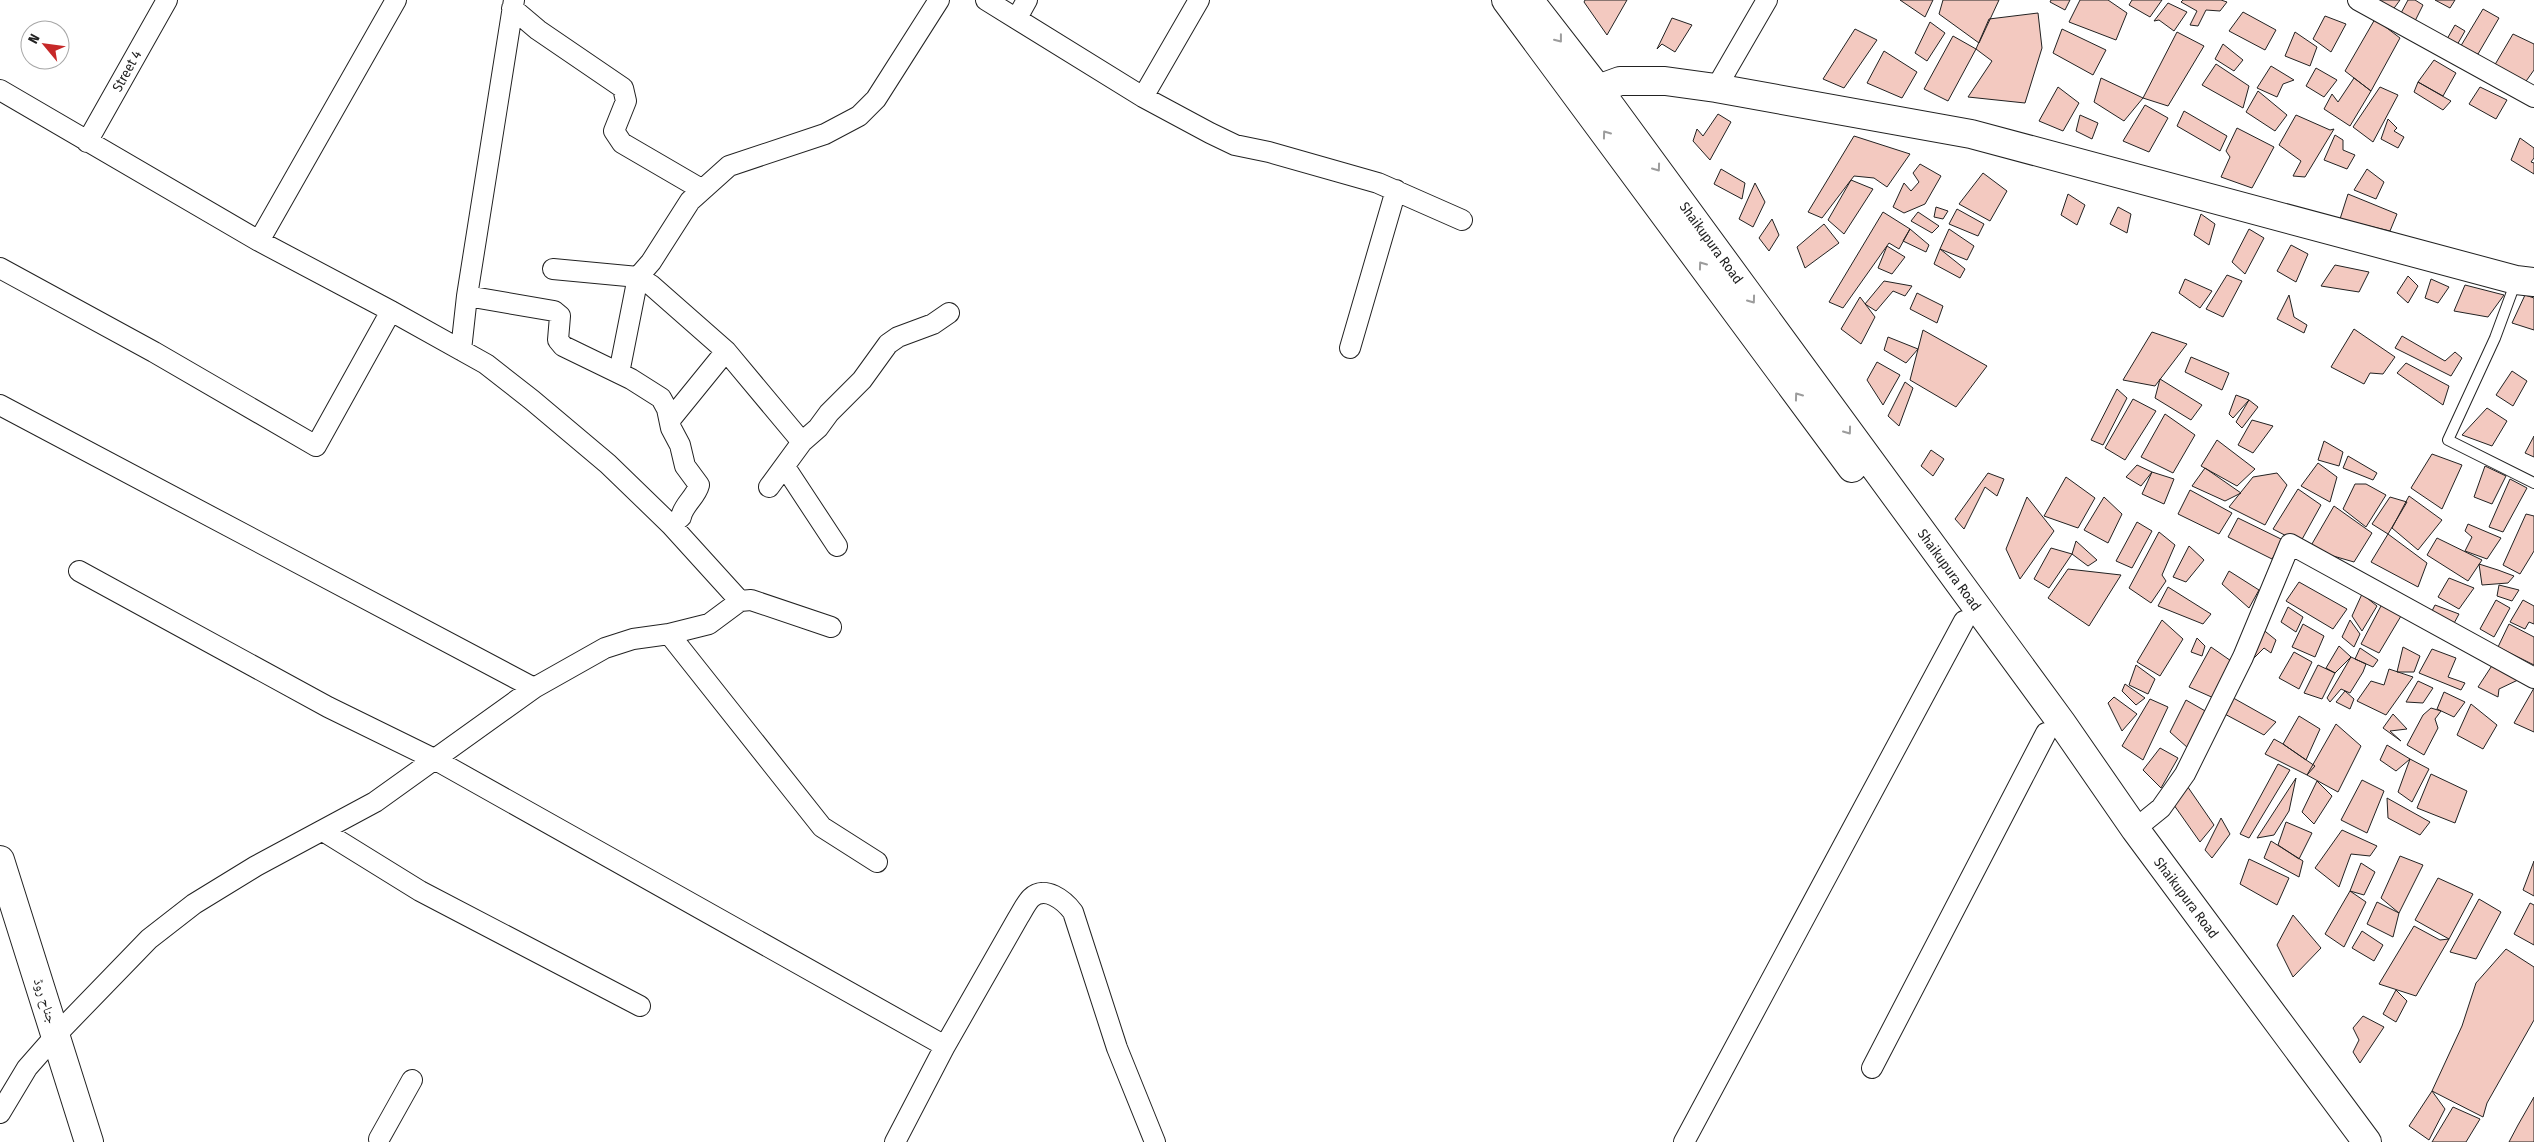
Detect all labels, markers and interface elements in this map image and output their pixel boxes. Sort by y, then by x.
north arrow [20,20,70,70]
text: N [25,31,44,47]
one-way arrow [1553,33,1562,42]
street label: Street 4 [109,47,145,95]
one-way arrow [1603,130,1612,140]
one-way arrow [1651,162,1659,171]
street label: Shaikupura Road [1676,199,1746,287]
one-way arrow [1699,261,1708,271]
one-way arrow [1746,294,1755,304]
one-way arrow [1796,393,1804,402]
one-way arrow [1842,425,1851,435]
street label: Shaikupura Road [1914,526,1984,614]
street label: Shaikupura Road [2150,854,2222,942]
street label: جناح روڈ [29,976,60,1026]

